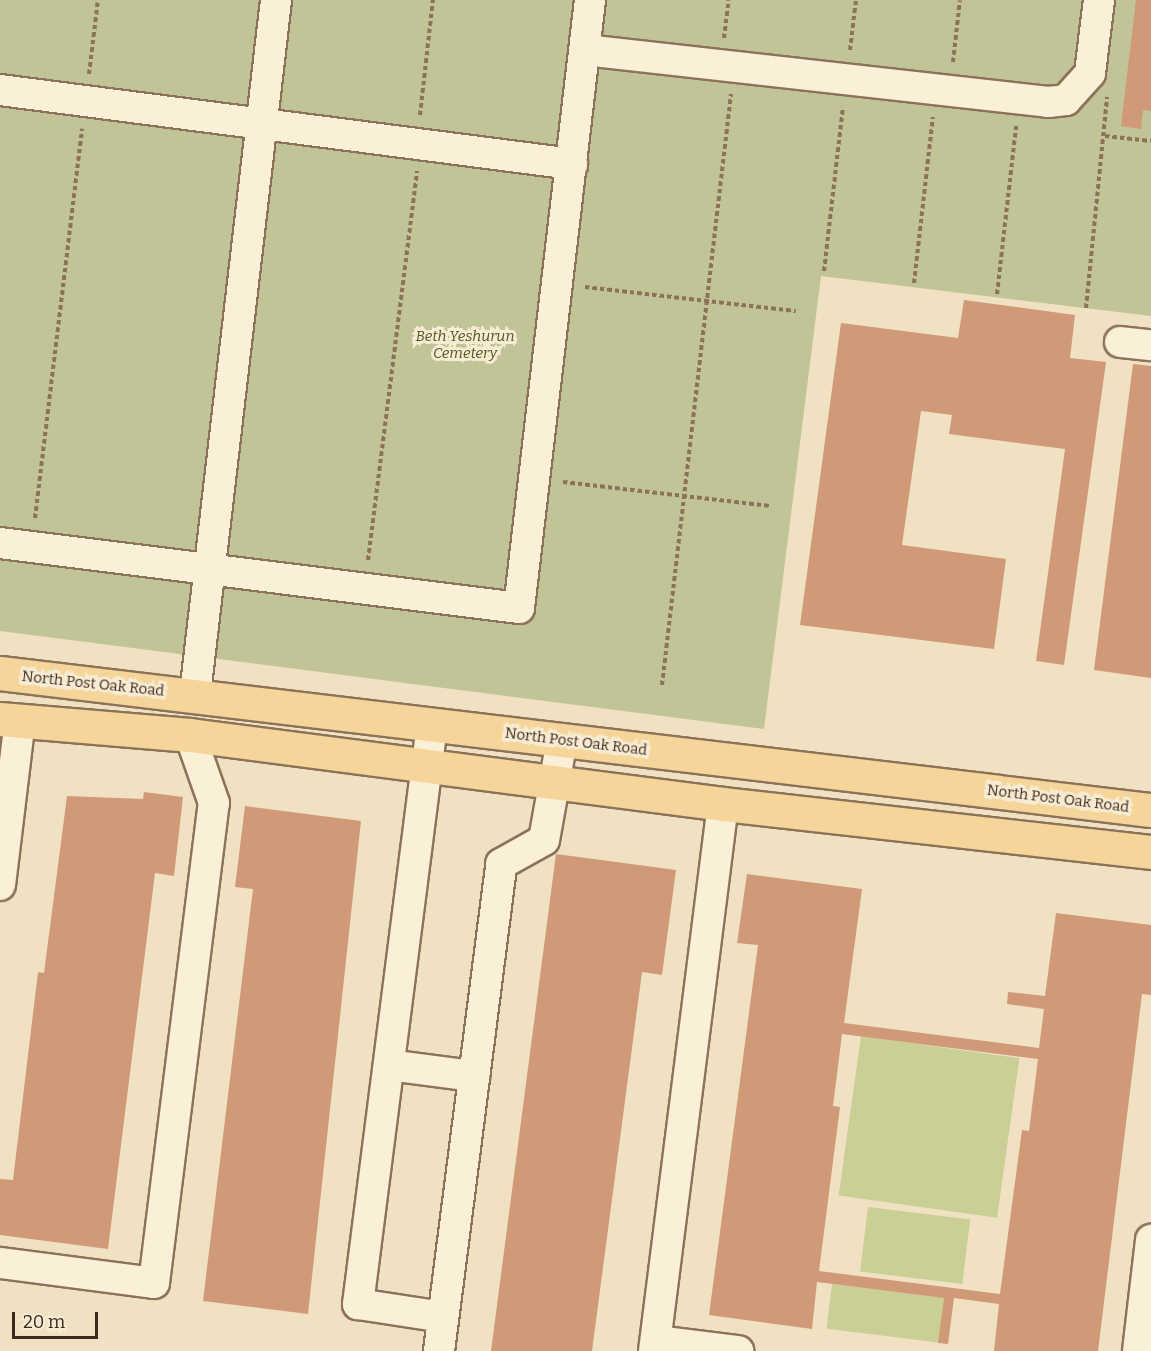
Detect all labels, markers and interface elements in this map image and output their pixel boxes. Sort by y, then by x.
park label: Beth Yeshurun Cemetery [416,327,514,362]
street label: North Post Oak Road [21,668,165,700]
street label: North Post Oak Road [504,724,648,760]
street label: North Post Oak Road [986,781,1130,817]
scale bar [15,1300,100,1338]
text: 20 m [23,1311,65,1333]

